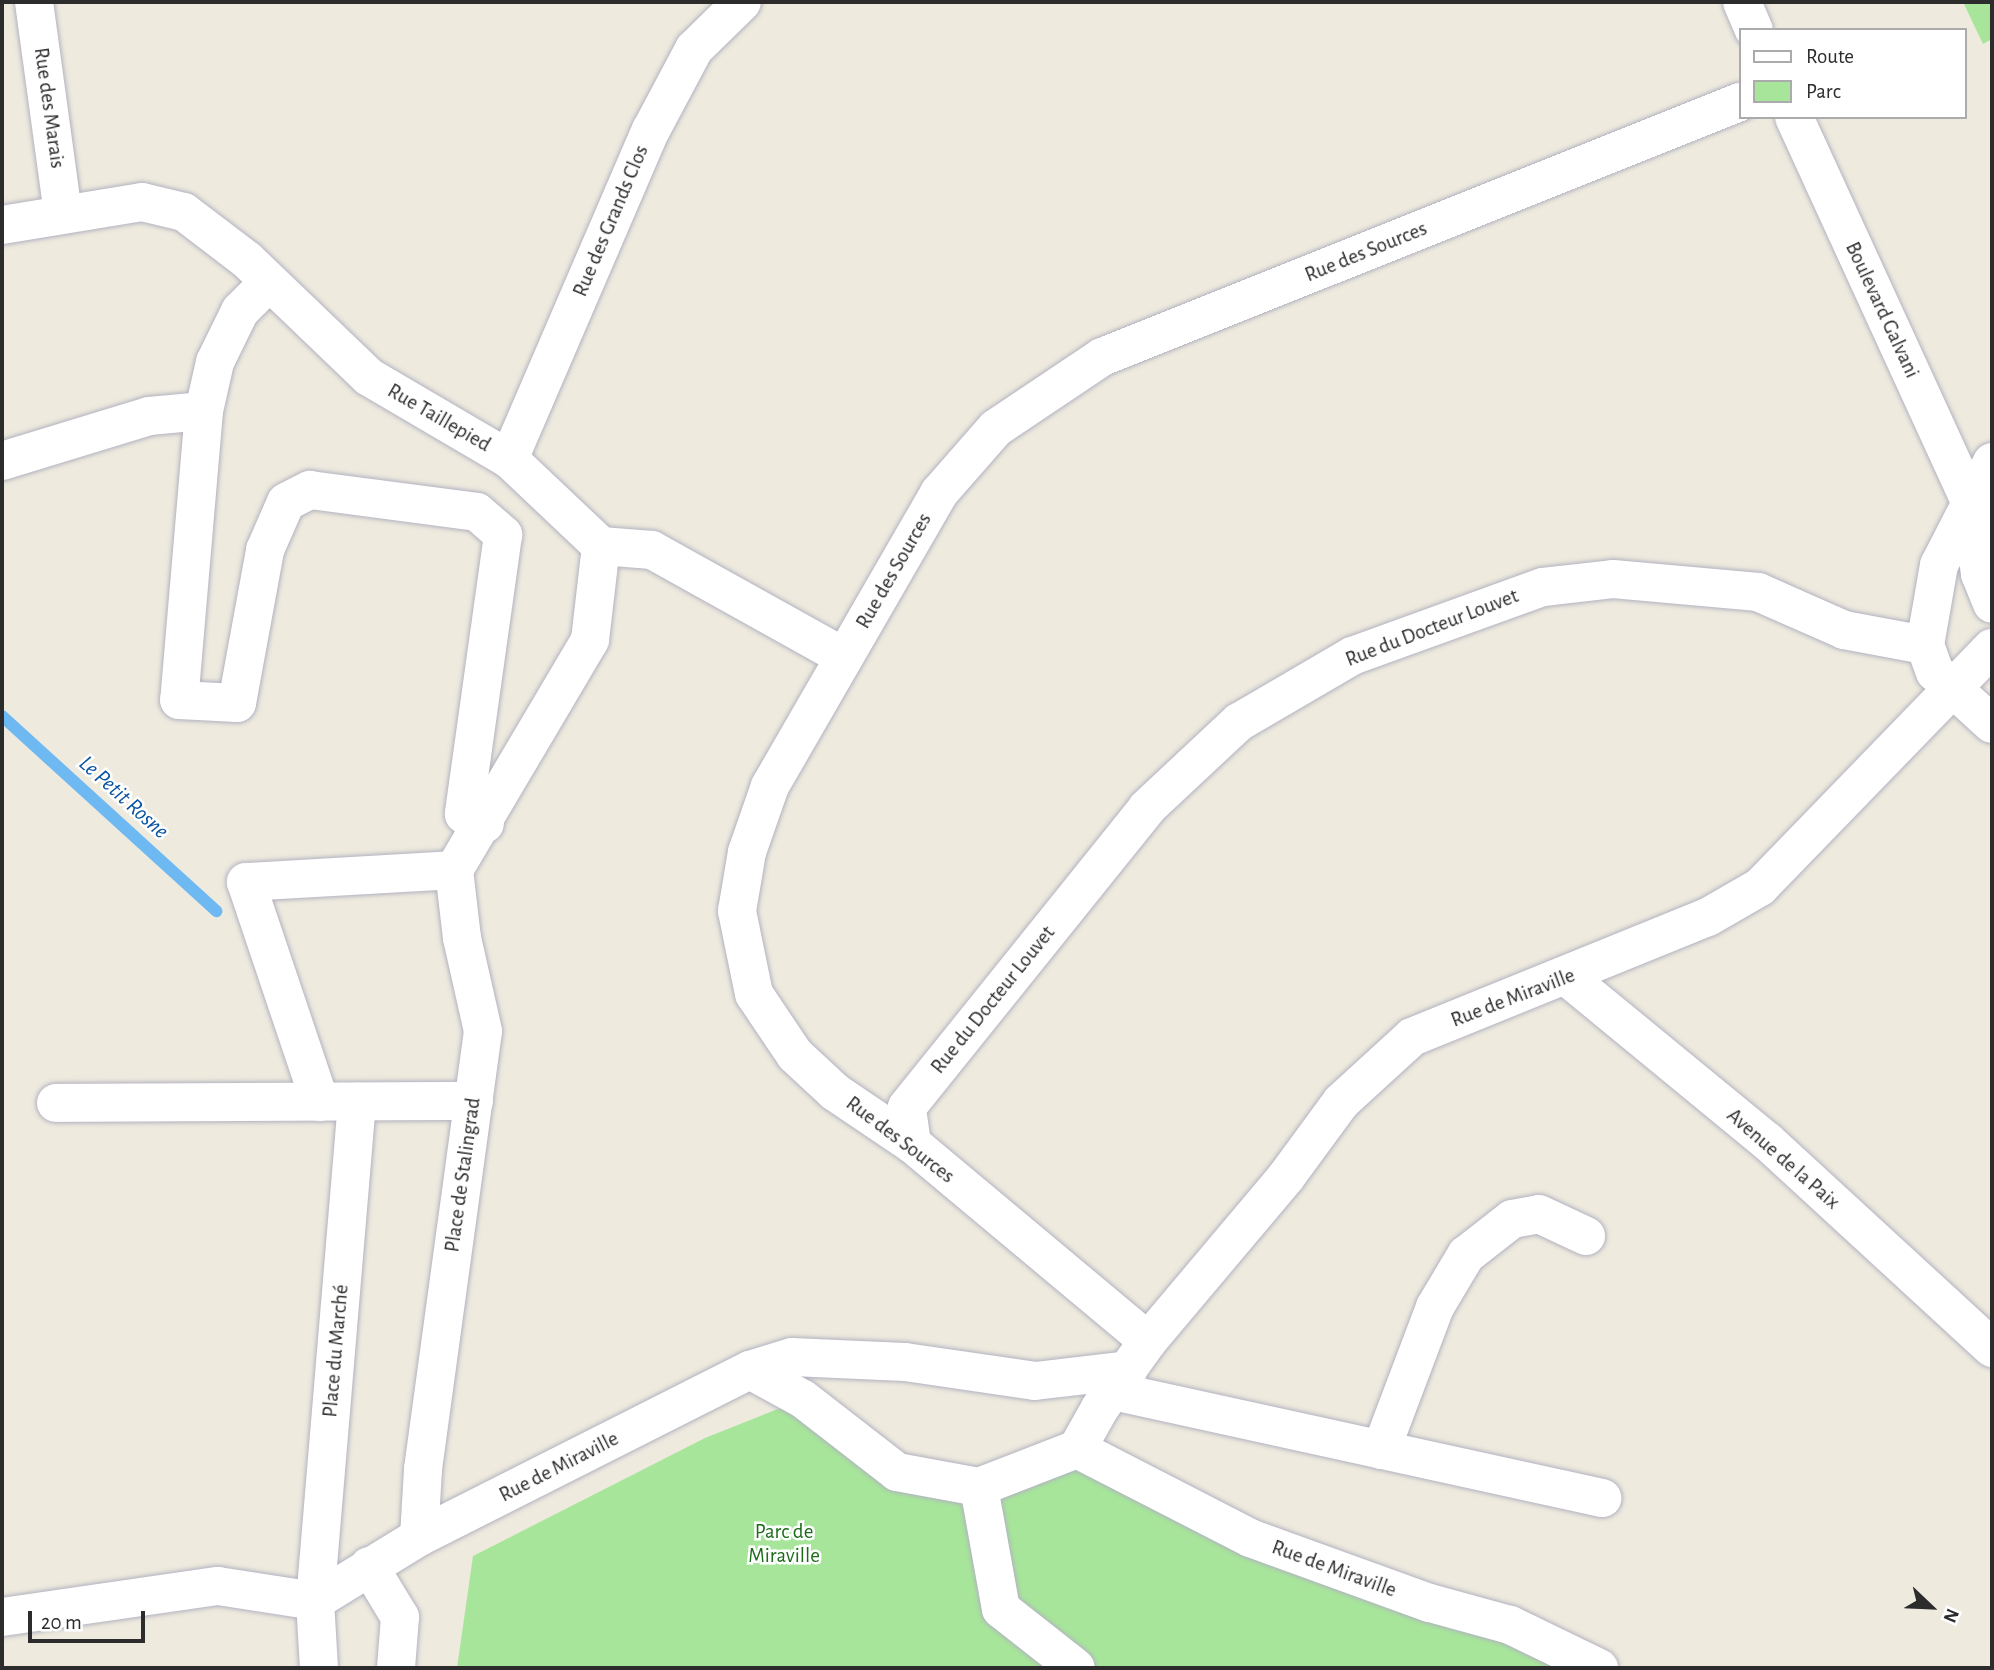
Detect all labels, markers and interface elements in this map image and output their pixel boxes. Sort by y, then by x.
legend [1738,28,1966,119]
street label: Rue des Marais [28,46,70,170]
text: Route [1806,46,1854,67]
text: Parc [1806,81,1841,102]
street label: Rue des Grands Clos [568,141,654,301]
street label: Rue des Sources [1301,216,1431,288]
street label: Boulevard Galvani [1839,238,1925,382]
street label: Rue Taillepied [383,378,495,458]
street label: Rue des Sources [851,509,937,633]
street label: Rue du Docteur Louvet [1342,583,1522,673]
water label: Le Petit Rosne [72,750,174,846]
street label: Rue du Docteur Louvet [926,921,1060,1079]
street label: Rue de Miraville [1447,963,1579,1033]
street label: Rue des Sources [841,1091,959,1189]
street label: Place de Stalingrad [440,1096,486,1254]
street label: Avenue de la Paix [1721,1103,1845,1215]
street label: Place du Marché [318,1283,354,1419]
street label: Rue de Miraville [495,1426,623,1508]
park label: Parc de Miraville [748,1519,820,1569]
street label: Rue de Miraville [1268,1535,1400,1603]
north arrow [1896,1572,1966,1642]
scale bar [32,1596,149,1640]
text: N [1939,1606,1962,1625]
text: 20 m [41,1612,82,1633]

